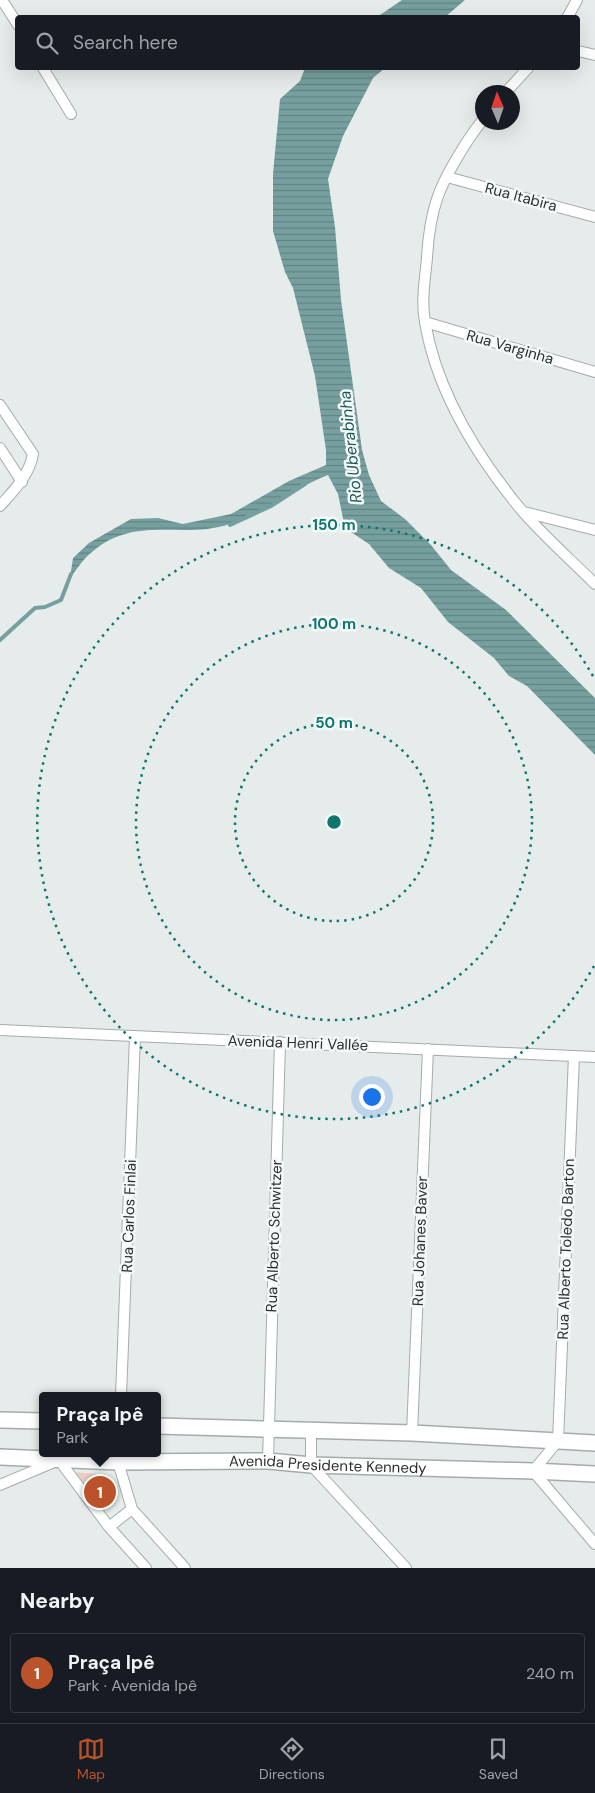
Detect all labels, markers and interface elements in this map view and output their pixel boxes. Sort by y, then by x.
search box [15,15,580,70]
icon: search [33,29,61,57]
text: Search here [73,30,178,55]
north arrow [475,85,520,130]
street label: Rua Itabira [483,178,559,216]
street label: Rua Varginha [464,325,556,369]
water label: Rio Uberabinha [334,390,367,504]
text: 150 m [313,515,356,535]
text: 100 m [312,614,356,634]
text: 50 m [315,713,353,733]
centre of rings [325,813,343,831]
street label: Avenida Henri Vallée [227,1031,369,1055]
your location [359,1084,385,1110]
street label: Rua Alberto Toledo Barton [553,1158,579,1340]
street label: Rua Carlos Finlai [117,1159,141,1273]
street label: Rua Alberto Schwitzer [261,1159,287,1313]
street label: Rua Johanes Baver [408,1175,432,1306]
popup [39,1392,161,1457]
text: Praça Ipê [57,1402,143,1427]
text: Park [57,1427,88,1448]
street label: Avenida Presidente Kennedy [229,1451,427,1478]
pin: 1 [84,1473,116,1511]
text: Nearby [20,1587,94,1615]
text: Praça Ipê [68,1650,155,1675]
text: 1 [34,1663,40,1684]
text: 240 m [526,1663,574,1684]
text: Park · Avenida Ipê [68,1675,197,1696]
tab: Map [77,1735,105,1783]
tab: Directions [259,1735,325,1783]
tab: Saved [479,1735,518,1783]

